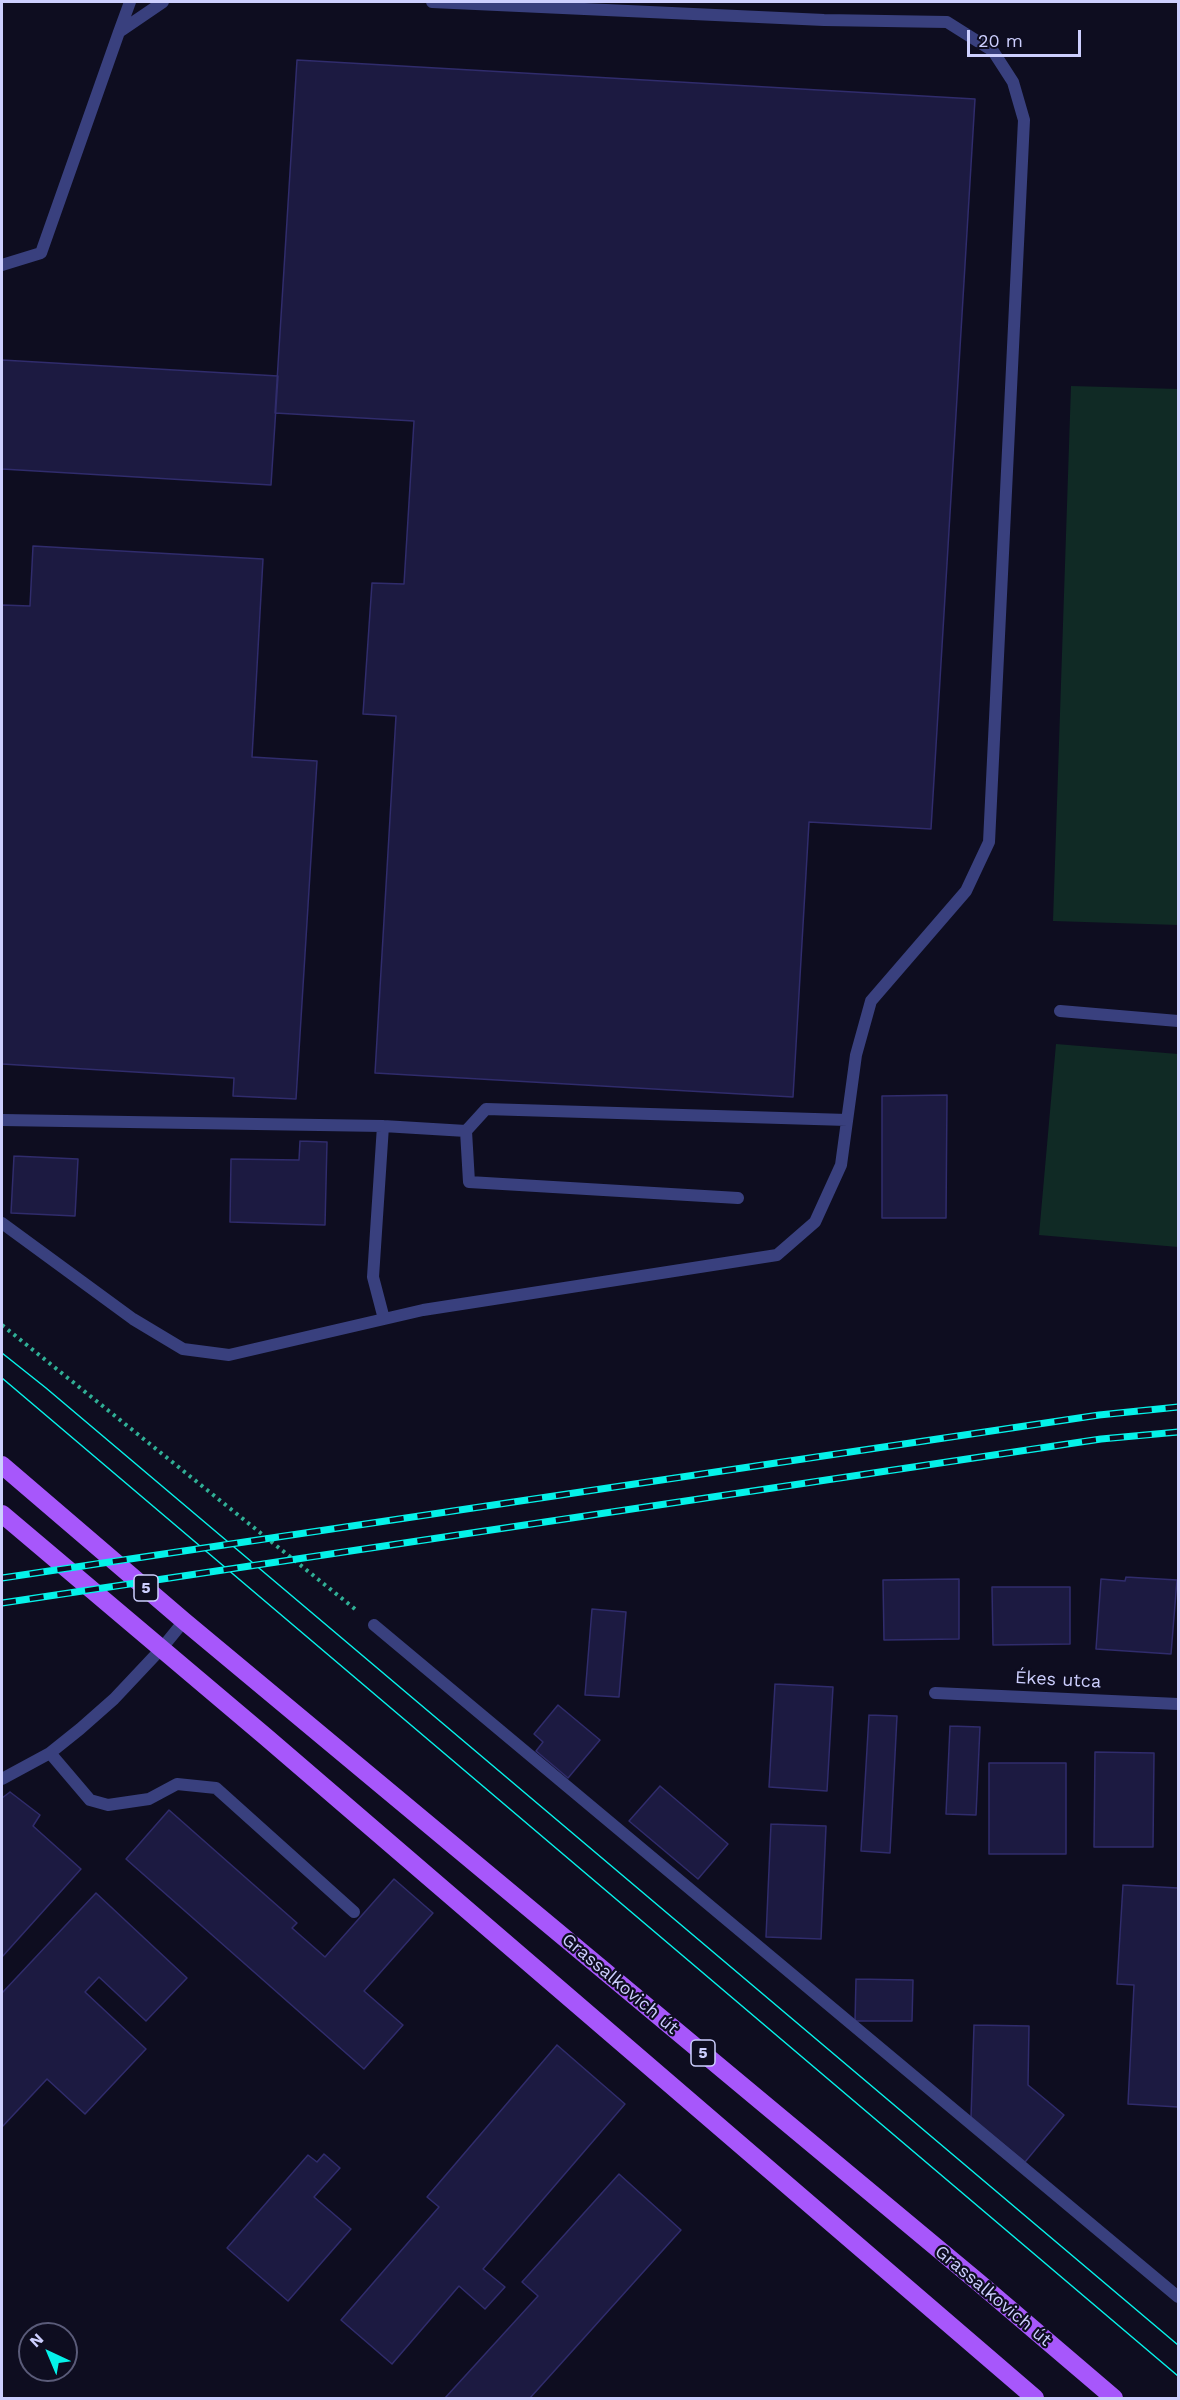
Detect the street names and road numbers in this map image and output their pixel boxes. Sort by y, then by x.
road number: 5 [134,1575,158,1601]
street label: Ékes utca [1014,1667,1102,1693]
street label: Grassalkovich út [557,1929,683,2039]
road number: 5 [691,2040,715,2066]
street label: Grassalkovich út [930,2241,1056,2351]

